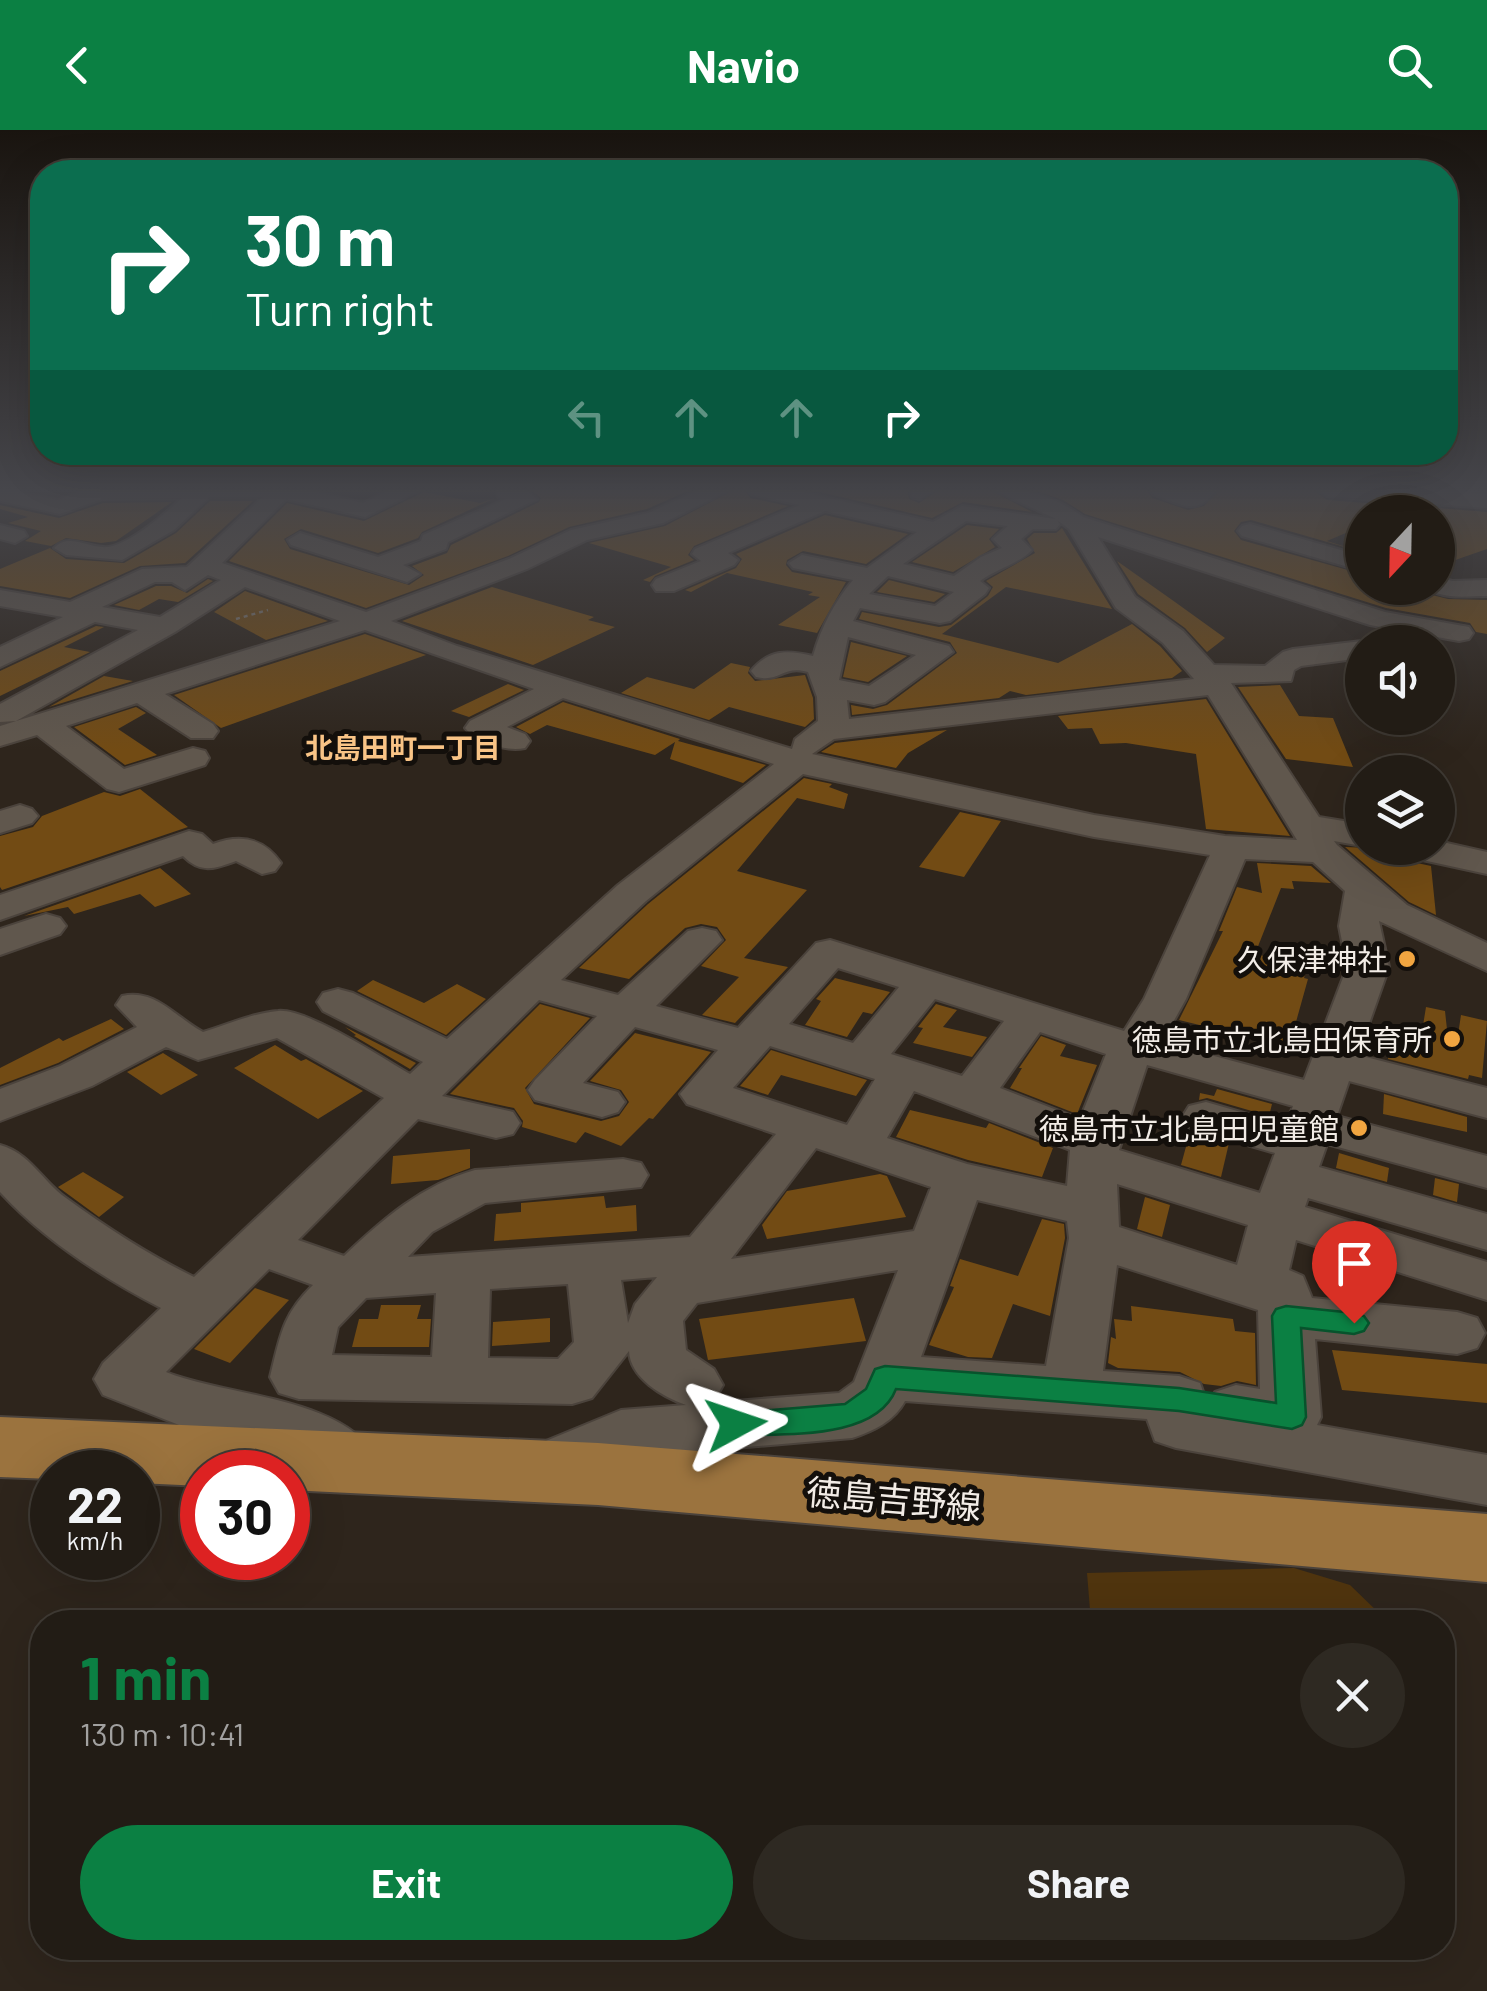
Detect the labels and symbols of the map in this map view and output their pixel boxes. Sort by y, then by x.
north arrow [1345,495,1455,605]
district label: 北島田町一丁目 [305,730,501,764]
place label: 久保津神社 [1237,941,1387,977]
marker: 久保津神社 [1396,948,1418,970]
place label: 徳島市立北島田保育所 [1132,1021,1432,1057]
marker: 徳島市立北島田保育所 [1441,1028,1463,1050]
place label: 徳島市立北島田児童館 [1039,1110,1339,1146]
marker: 徳島市立北島田児童館 [1348,1117,1370,1139]
pin [1312,1221,1397,1324]
position arrow [684,1372,788,1476]
speed limit sign: 30 [180,1450,310,1580]
street label: 徳島吉野線 [805,1469,983,1527]

